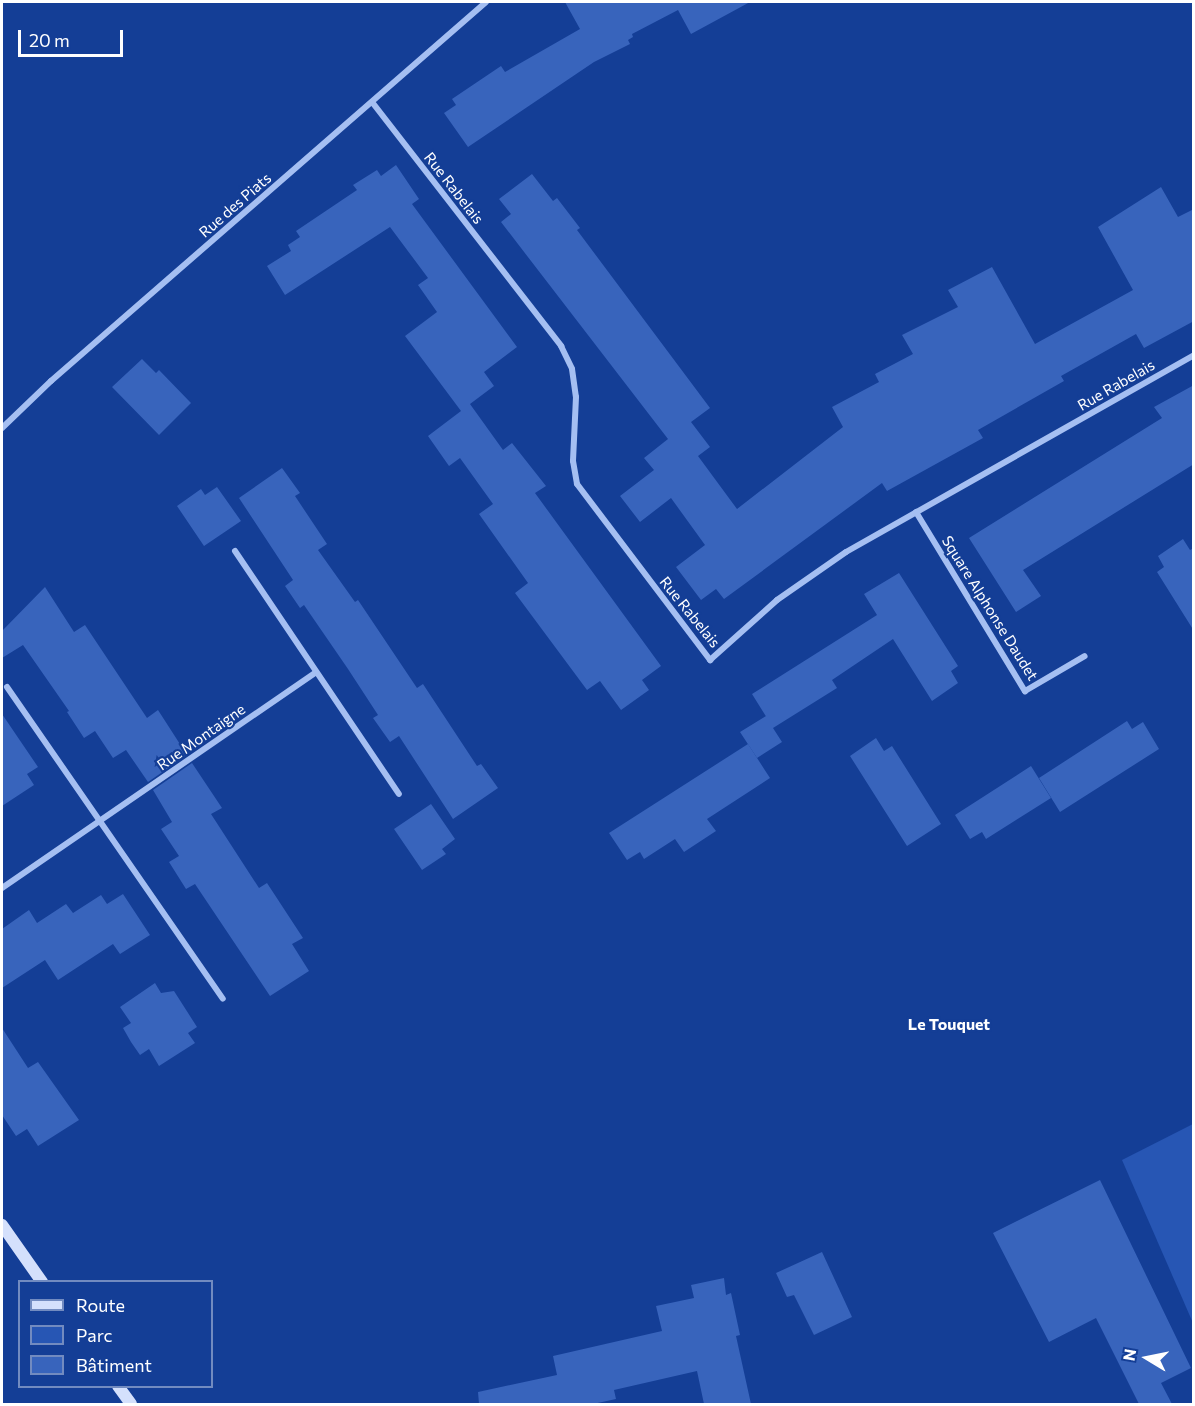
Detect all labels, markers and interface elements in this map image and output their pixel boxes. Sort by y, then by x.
scale bar [21,18,126,56]
text: 20 m [29,29,70,51]
street label: Rue Rabelais [420,149,488,227]
street label: Rue des Piats [195,169,275,241]
street label: Rue Rabelais [1074,356,1158,414]
street label: Square Alphonse Daudet [938,532,1042,684]
street label: Rue Rabelais [656,573,724,651]
street label: Rue Montaigne [153,700,249,774]
district label: Le Touquet [908,1014,990,1034]
legend [18,1280,213,1388]
text: Route [76,1294,125,1316]
text: Parc [76,1324,113,1346]
north arrow [1117,1328,1177,1388]
text: N [1118,1347,1139,1362]
text: Bâtiment [76,1354,152,1376]

